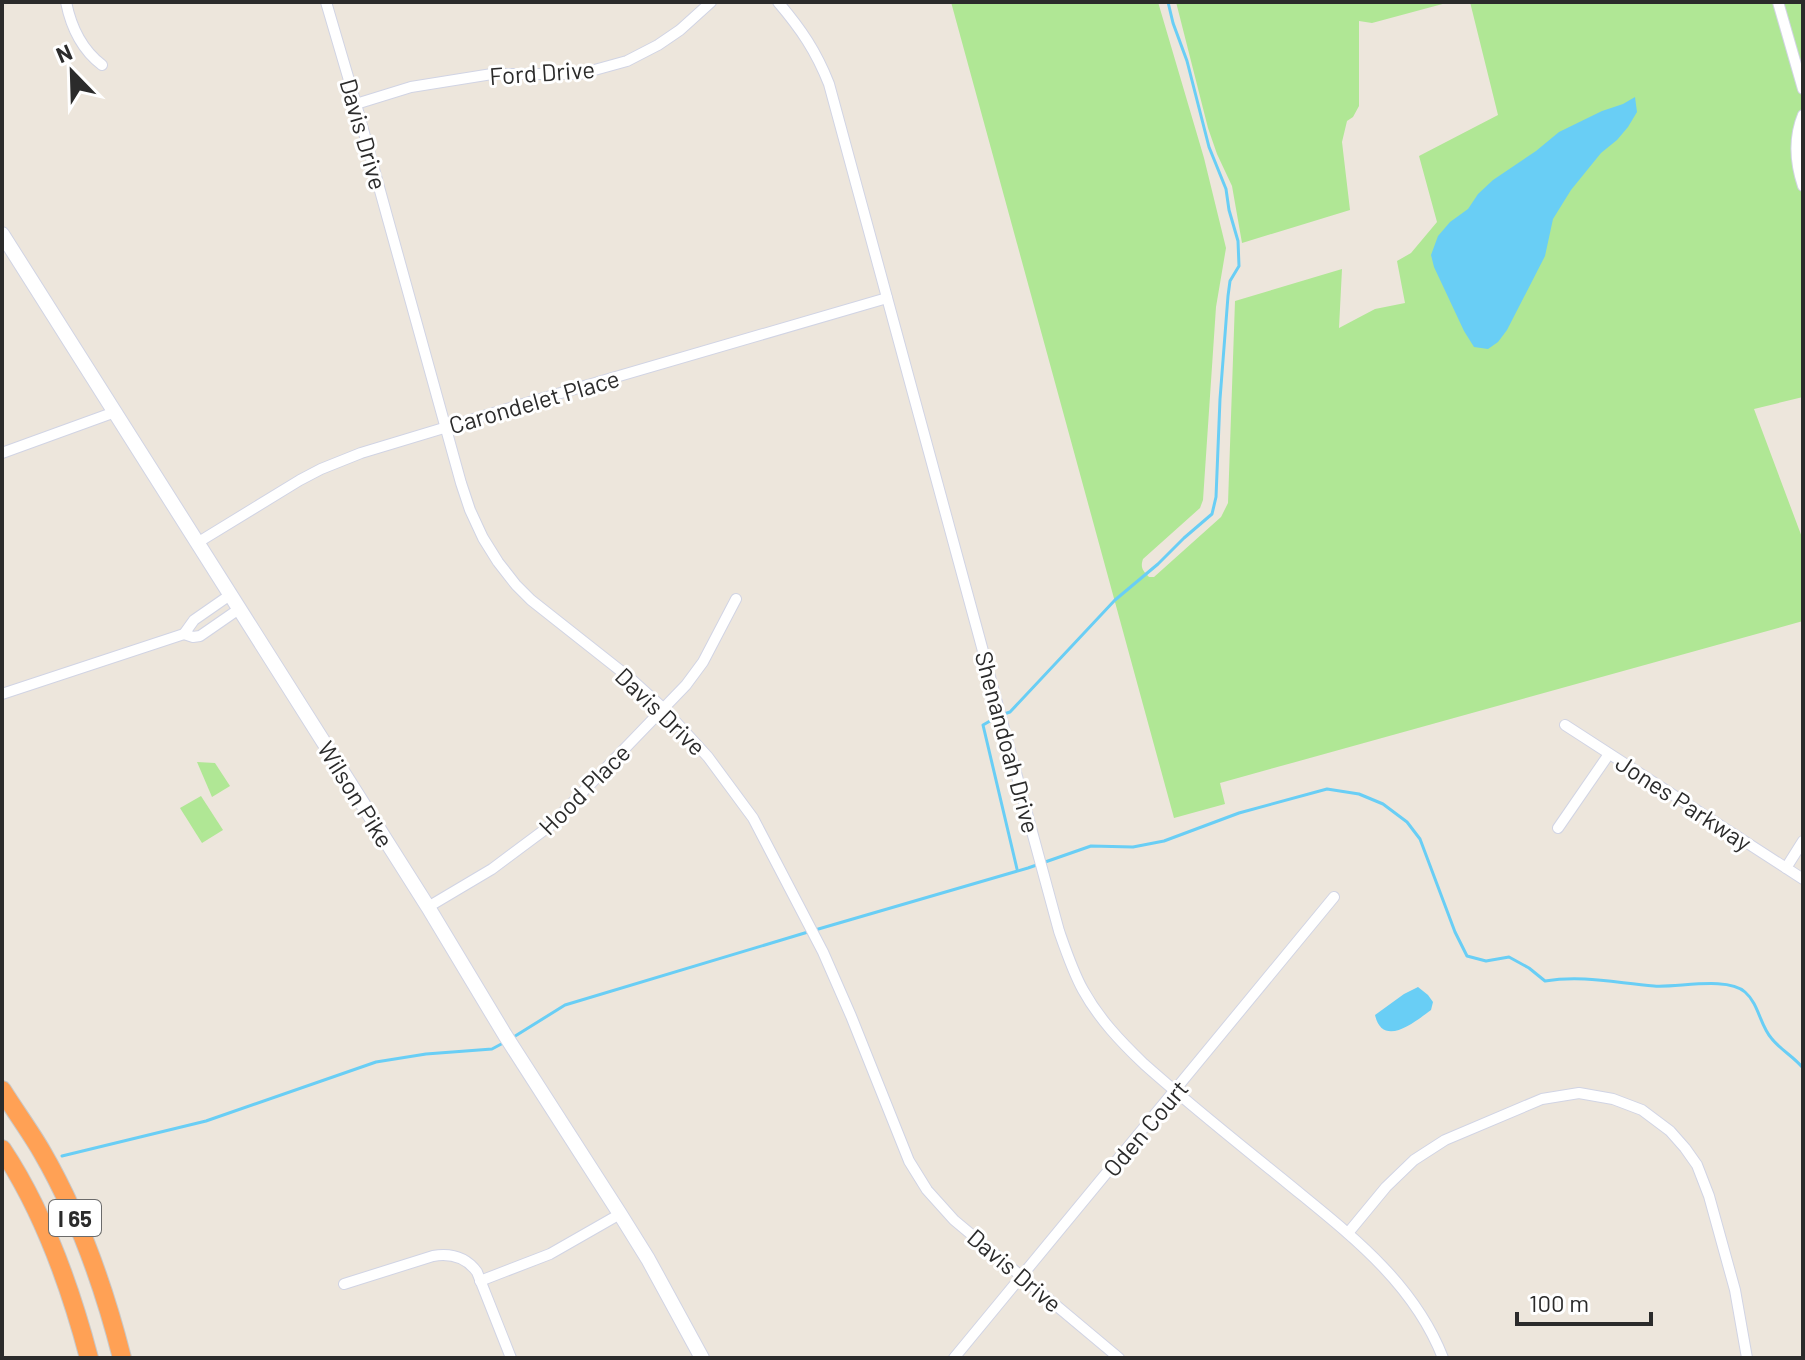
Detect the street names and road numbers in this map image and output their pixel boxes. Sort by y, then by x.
street label: Ford Drive [488,54,596,90]
street label: Davis Drive [334,75,394,193]
street label: Carondelet Place [445,363,623,439]
street label: Shenandoah Drive [970,648,1046,836]
street label: Davis Drive [610,661,712,761]
street label: Wilson Pike [312,736,400,852]
street label: Hood Place [532,737,636,841]
street label: Jones Parkway [1611,747,1757,857]
street label: Oden Court [1096,1074,1194,1182]
road number: I 65 [49,1200,101,1236]
street label: Davis Drive [962,1222,1068,1318]

